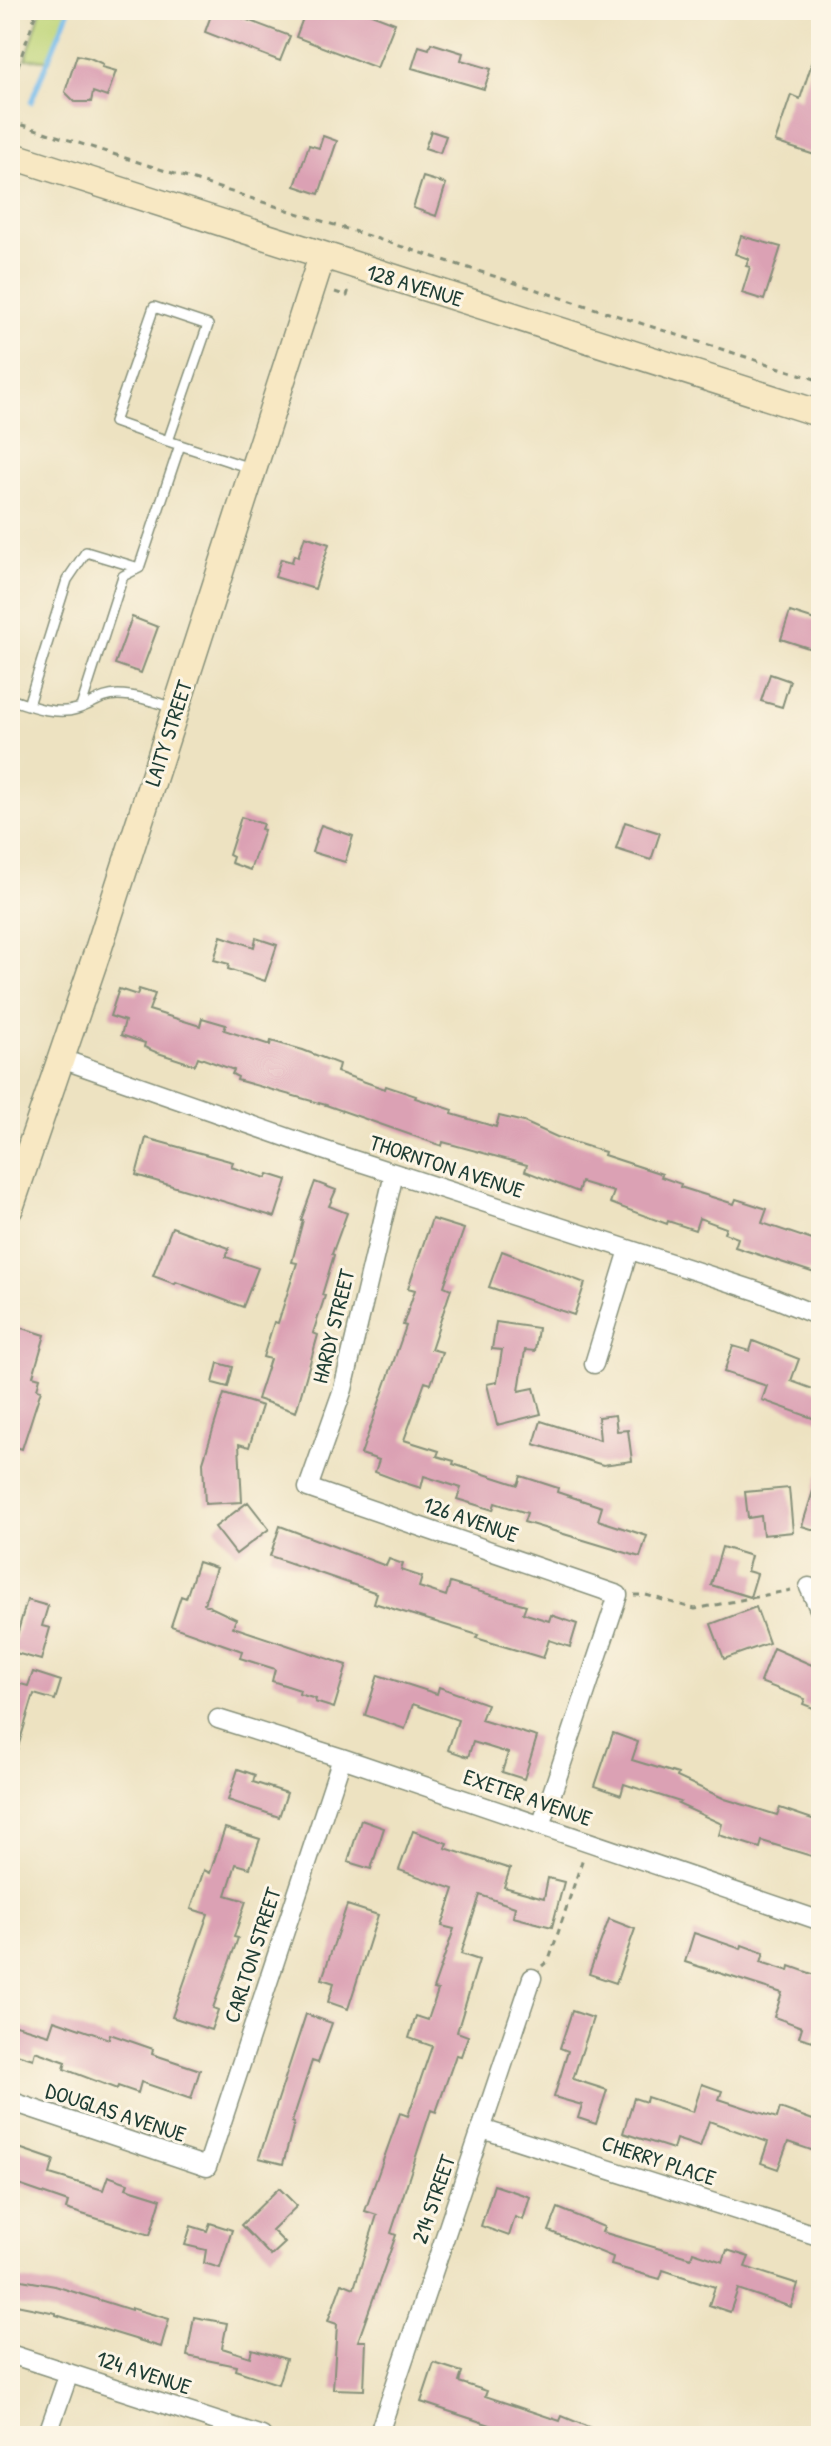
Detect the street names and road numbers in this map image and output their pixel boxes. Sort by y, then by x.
street label: 128 AVENUE [363,256,467,314]
street label: LAITY STREET [137,676,199,790]
street label: THORNTON AVENUE [366,1127,528,1205]
street label: HARDY STREET [304,1265,362,1386]
street label: 126 AVENUE [420,1489,523,1549]
street label: EXETER AVENUE [460,1761,597,1833]
street label: CARLTON STREET [216,1883,288,2026]
street label: DOUGLAS AVENUE [42,2075,190,2149]
street label: CHERRY PLACE [598,2127,720,2193]
street label: 214 STREET [404,2150,462,2247]
street label: 124 AVENUE [93,2343,195,2401]

